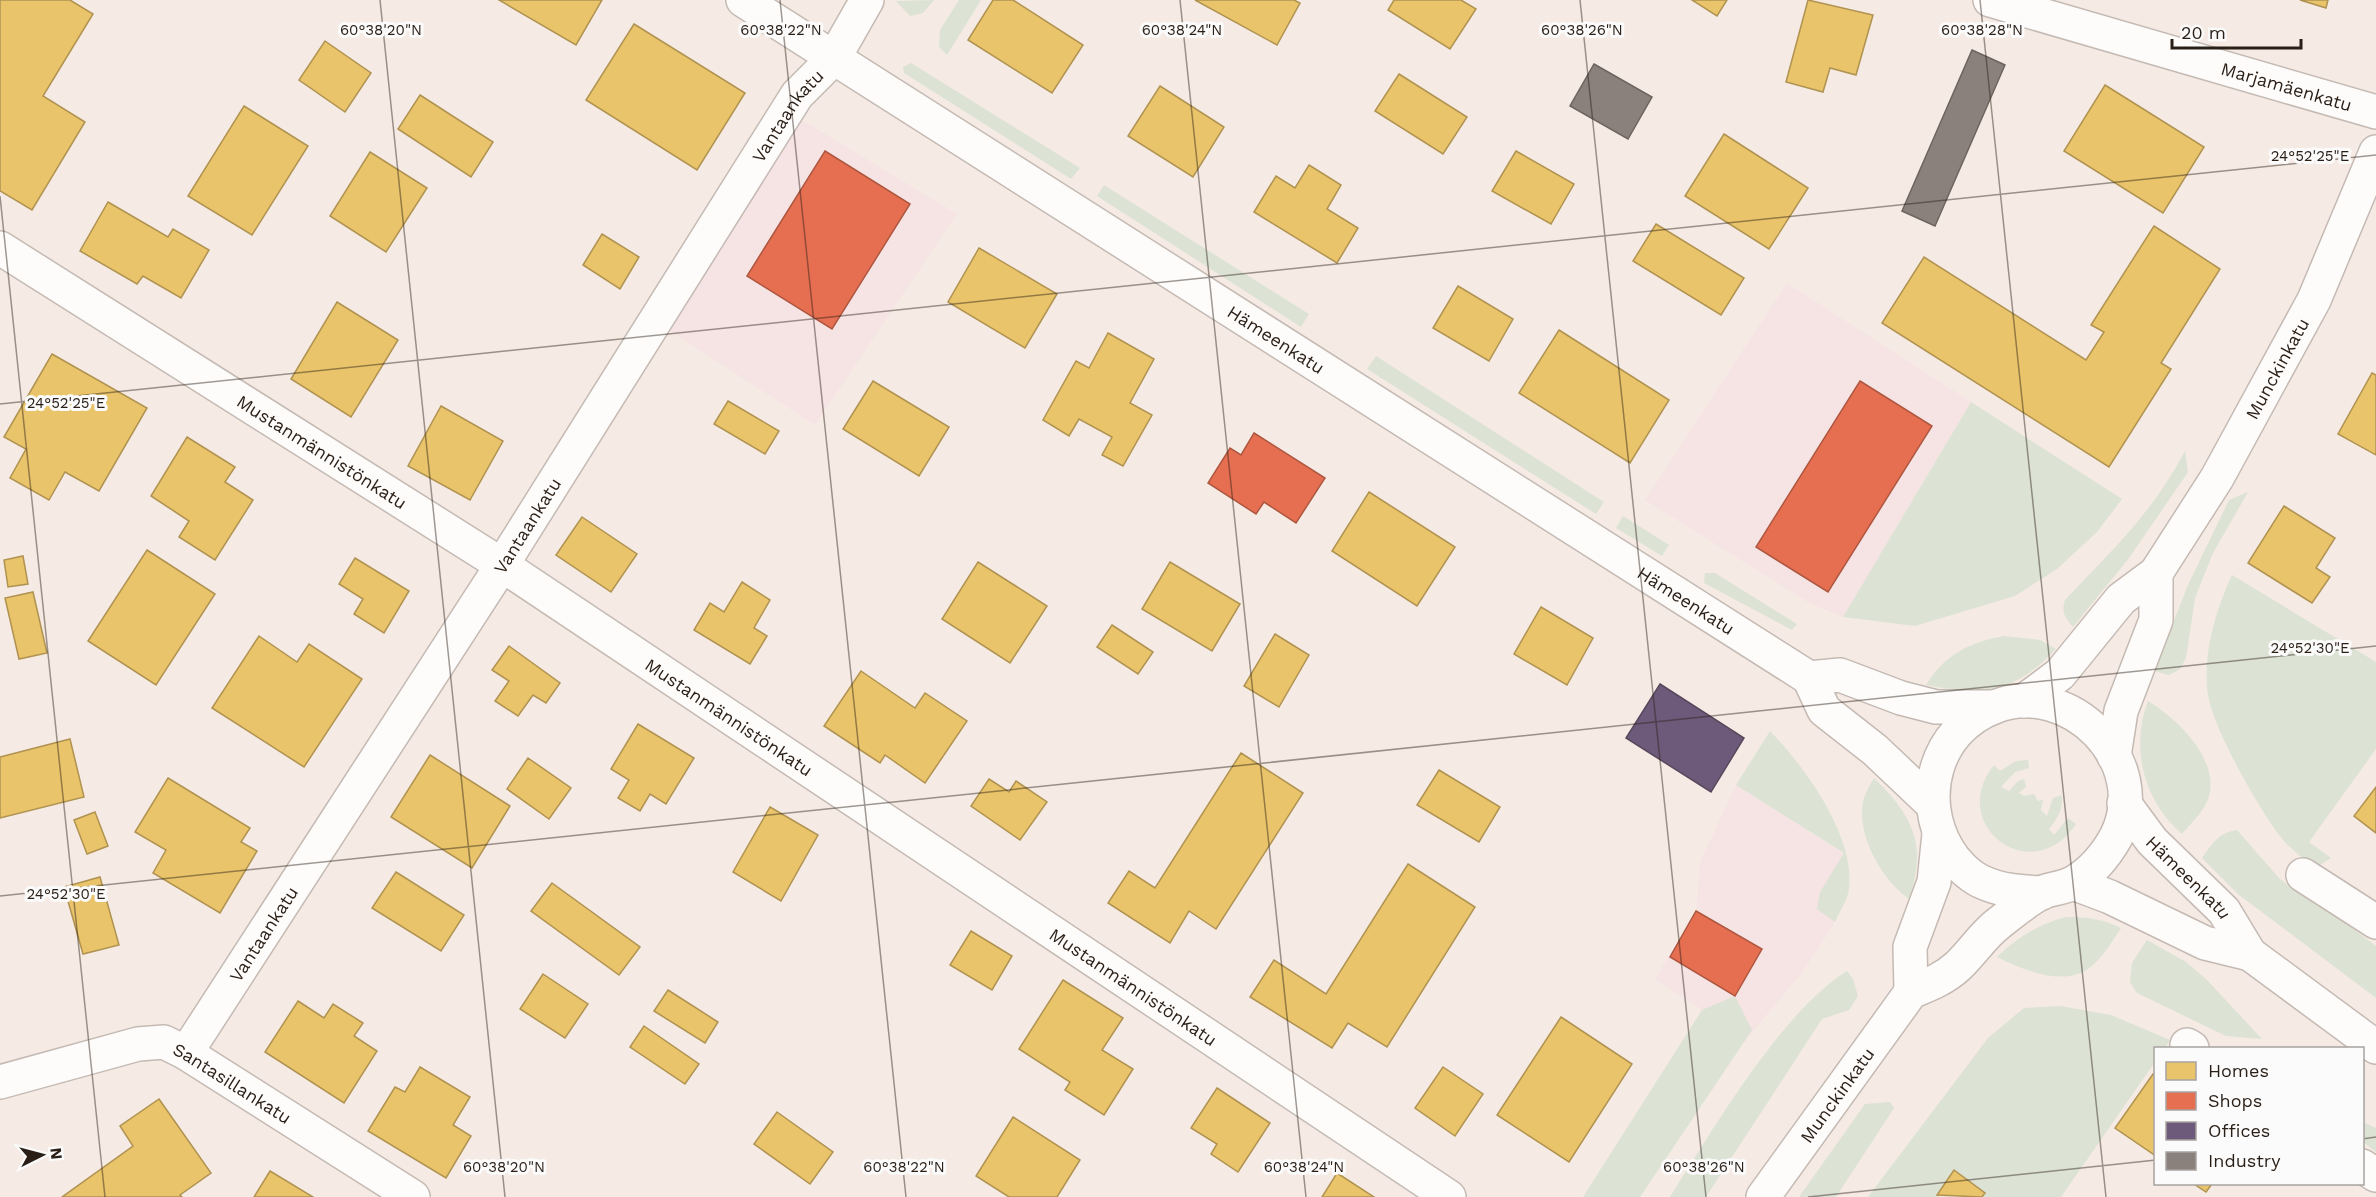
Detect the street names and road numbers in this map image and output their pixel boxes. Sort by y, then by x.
street label: Marjamäenkatu [2219,57,2355,115]
street label: Vantaankatu [747,65,827,166]
street label: Hämeenkatu [1224,301,1329,378]
street label: Munckinkatu [2241,314,2313,423]
street label: Mustanmännistönkatu [233,390,411,513]
street label: Vantaankatu [489,474,565,578]
street label: Hämeenkatu [1634,561,1739,639]
street label: Mustanmännistönkatu [642,653,817,780]
street label: Hämeenkatu [2142,831,2237,922]
street label: Vantaankatu [225,882,302,985]
street label: Mustanmännistönkatu [1046,923,1221,1050]
street label: Santasillankatu [170,1038,295,1128]
street label: Munckinkatu [1795,1043,1878,1147]

